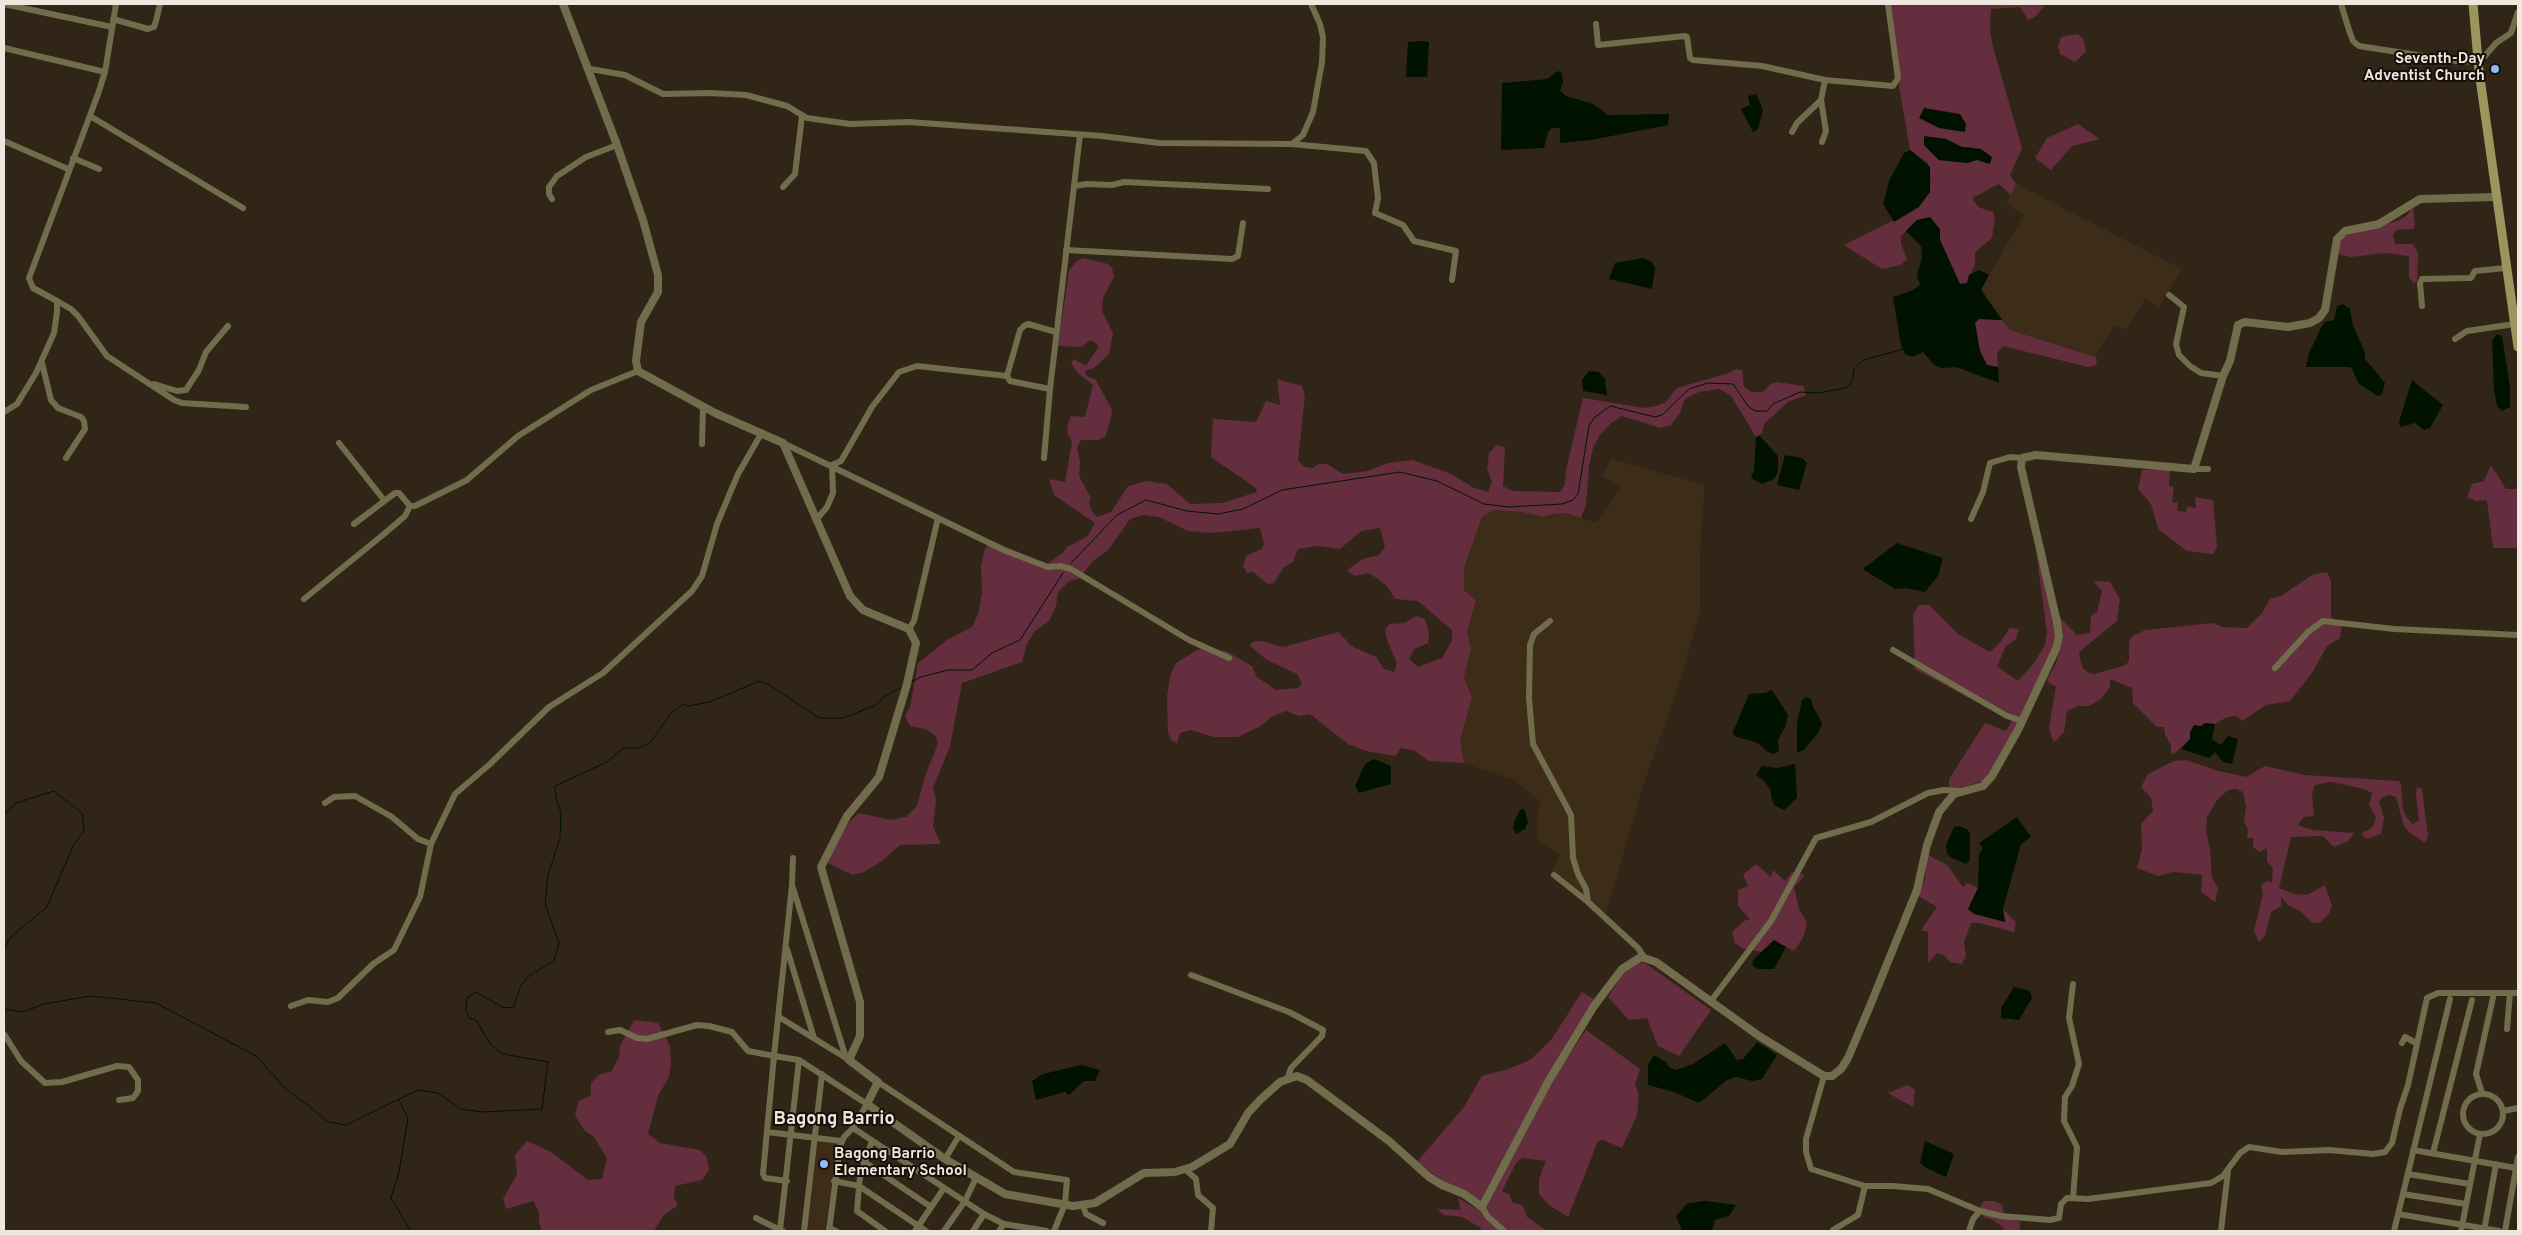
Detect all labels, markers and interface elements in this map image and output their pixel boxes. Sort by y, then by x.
place label: Seventh-Day Adventist Church [2364,51,2485,86]
marker: Seventh-Day Adventist Church [2489,63,2501,75]
district label: Bagong Barrio [773,1109,895,1131]
place label: Bagong Barrio Elementary School [834,1146,967,1181]
marker: Bagong Barrio Elementary School [818,1158,830,1170]

